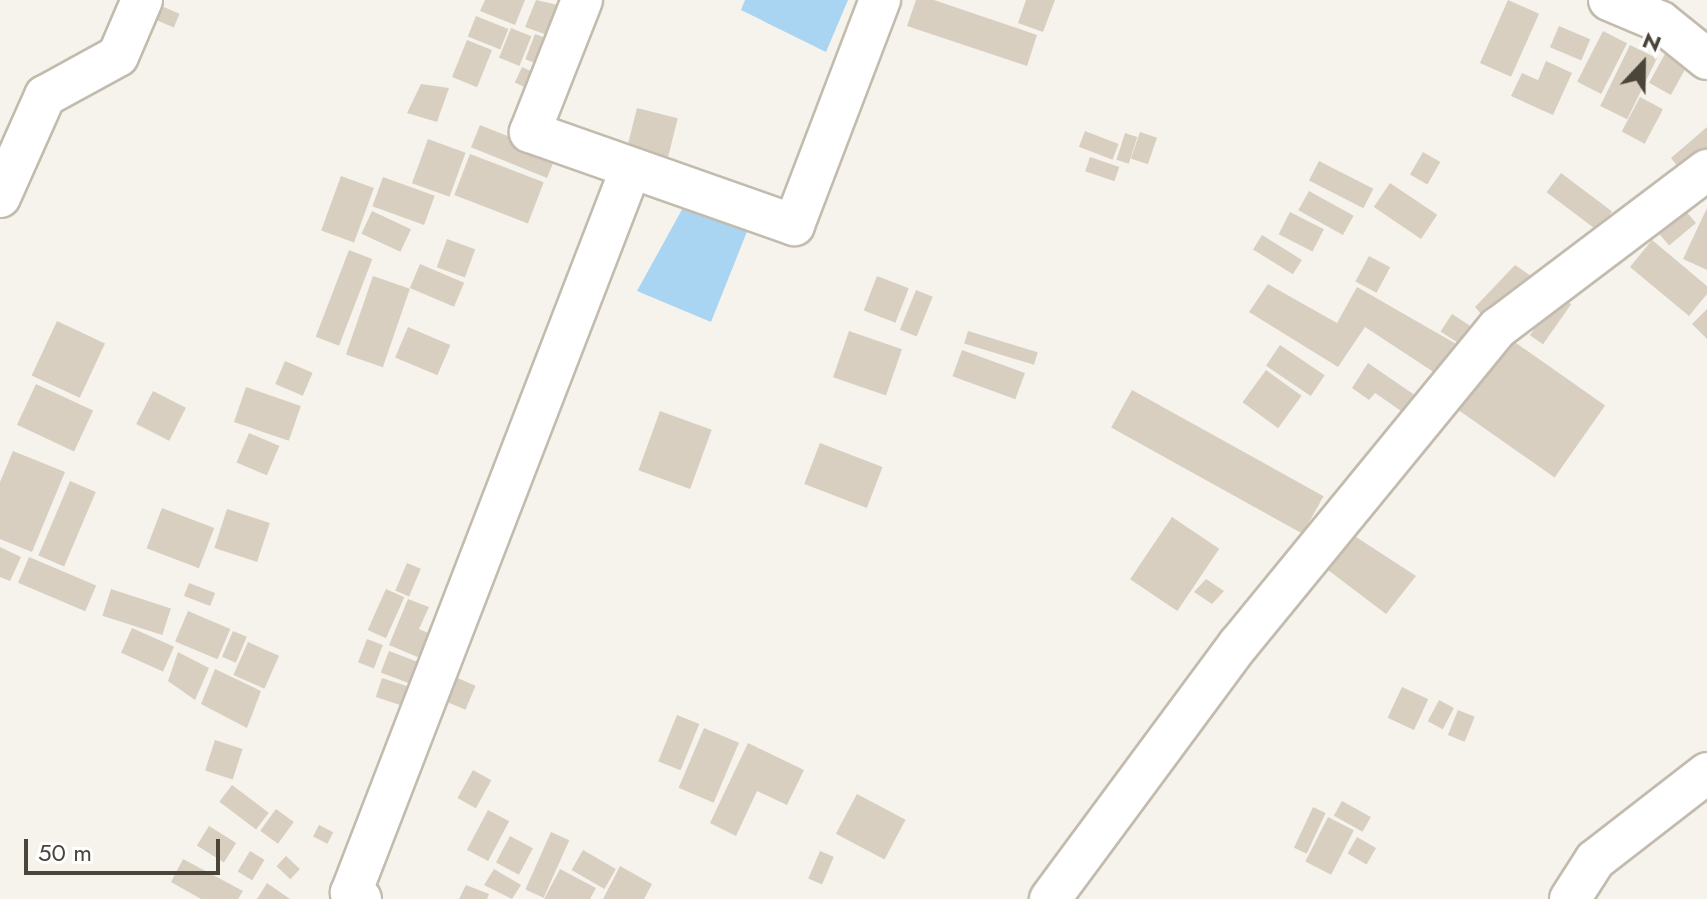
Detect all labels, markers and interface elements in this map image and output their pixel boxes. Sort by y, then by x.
north arrow [1603,24,1683,104]
text: N [1638,24,1666,60]
scale bar [28,823,224,873]
text: 50 m [38,835,92,870]

